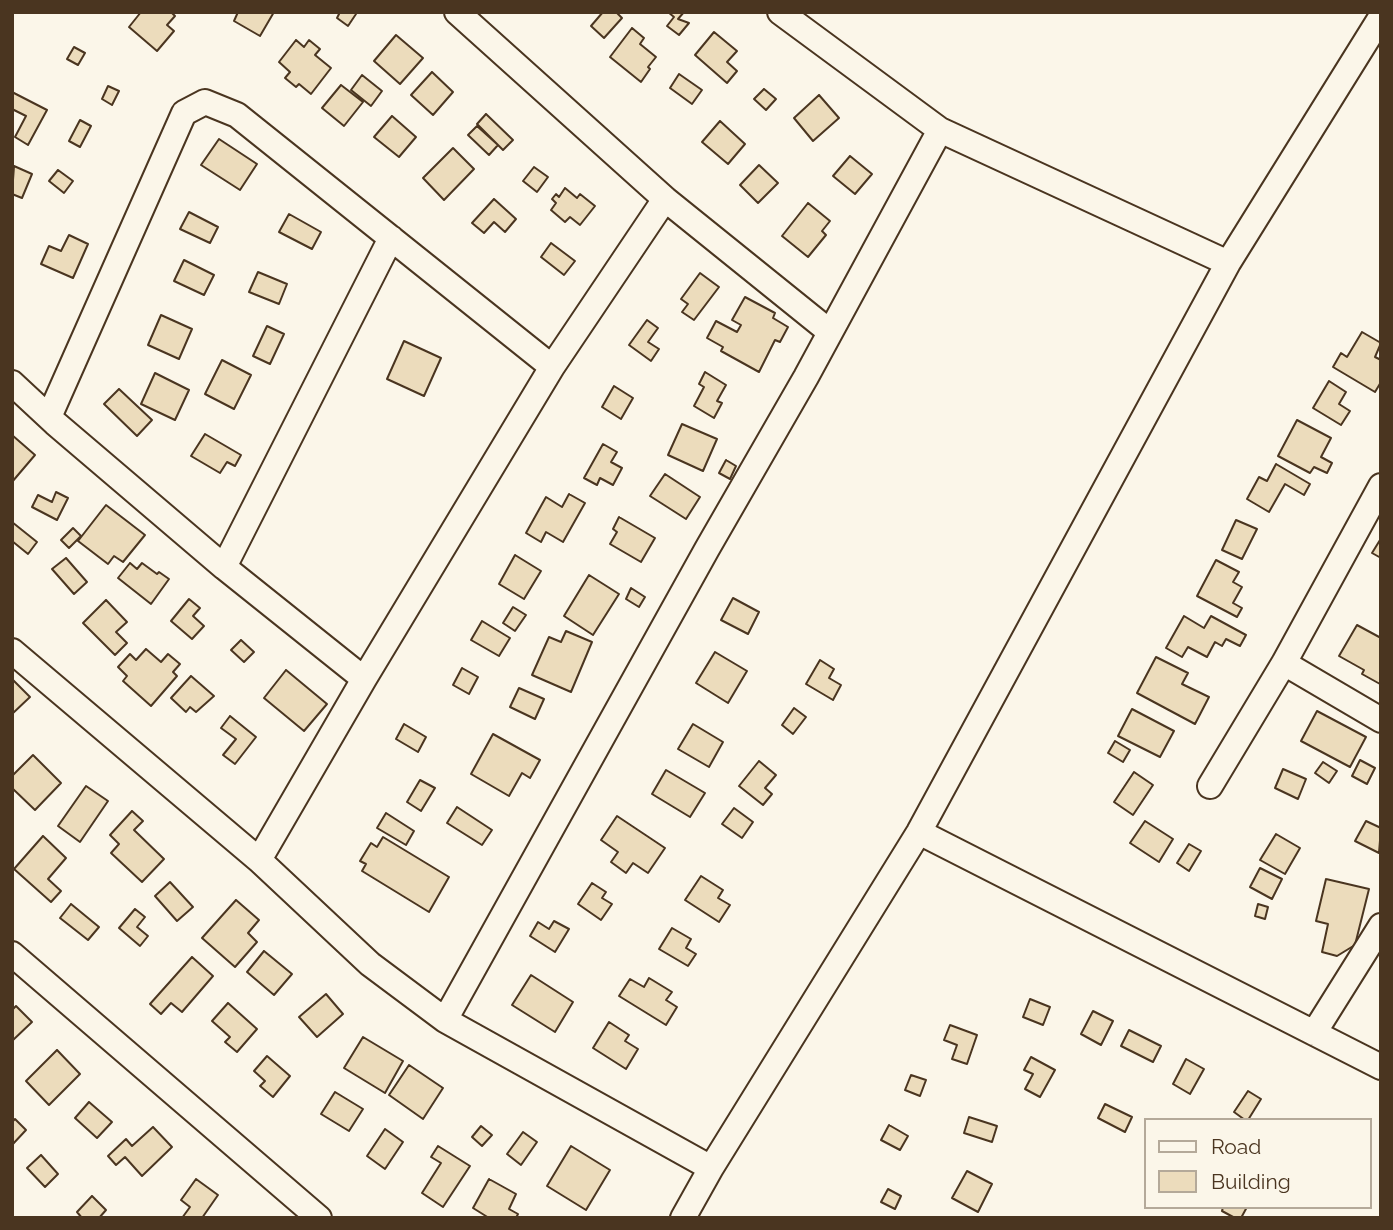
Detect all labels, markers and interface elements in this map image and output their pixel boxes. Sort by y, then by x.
legend [1144,1118,1372,1209]
text: Road [1211,1134,1261,1159]
text: Building [1211,1169,1291,1194]

